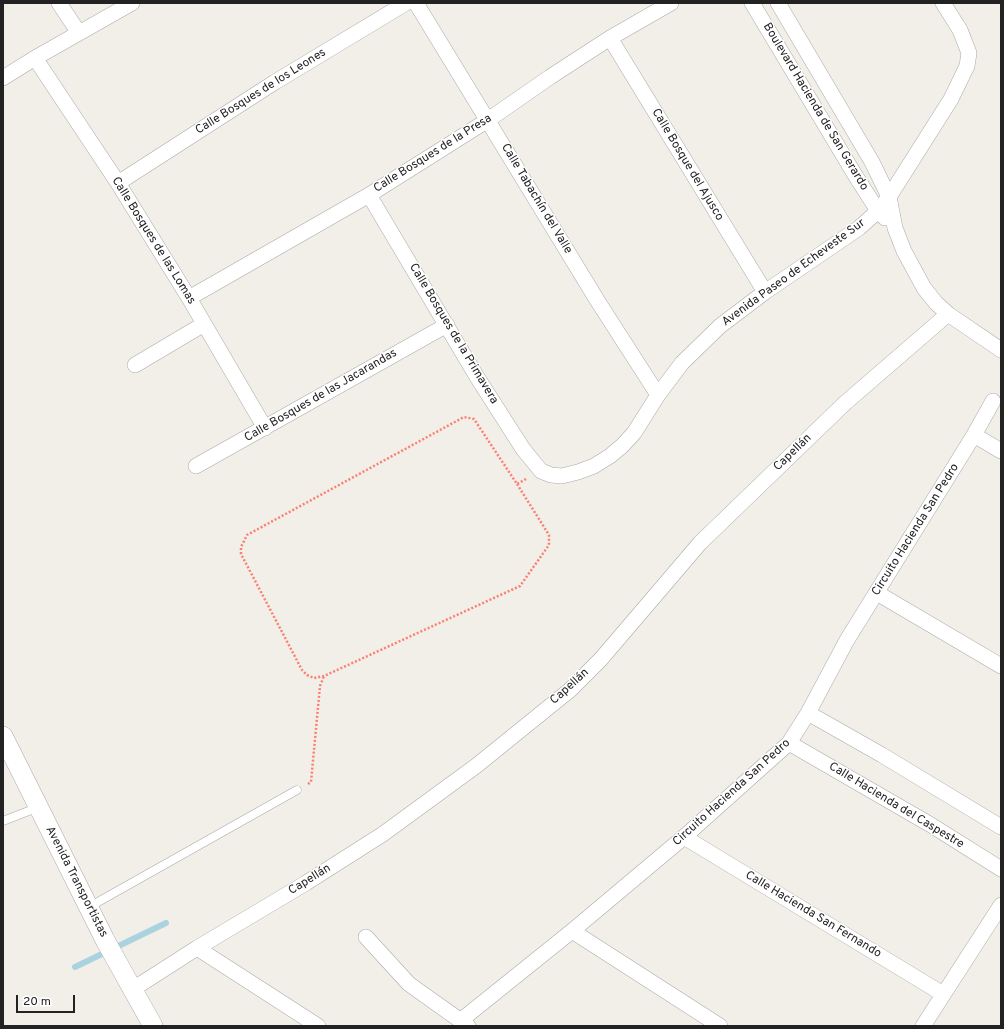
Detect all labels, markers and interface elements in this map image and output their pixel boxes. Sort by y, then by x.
street label: Boulevard Hacienda de San Gerardo [759,21,871,193]
street label: Calle Bosques de los Leones [193,46,329,138]
street label: Calle Bosque del Ajusco [648,106,726,224]
street label: Calle Bosques de la Presa [371,112,495,196]
street label: Calle Tabachín del Valle [497,141,575,257]
street label: Calle Bosques de las Lomas [108,175,198,307]
street label: Avenida Paseo de Echeveste Sur [720,216,868,330]
street label: Calle Bosques de la Primavera [405,261,501,407]
street label: Calle Bosques de las Jacarandas [242,346,400,446]
street label: Capellán [771,431,815,475]
street label: Circuito Hacienda San Pedro [869,461,963,599]
street label: Capellán [548,666,592,708]
street label: Circuito Hacienda San Pedro [670,736,794,850]
street label: Calle Hacienda del Caspestre [826,760,966,852]
street label: Avenida Transportistas [42,824,110,940]
street label: Capellán [286,861,334,899]
street label: Calle Hacienda San Fernando [742,869,884,961]
scale bar [18,987,77,1013]
text: 20 m [23,994,51,1010]

